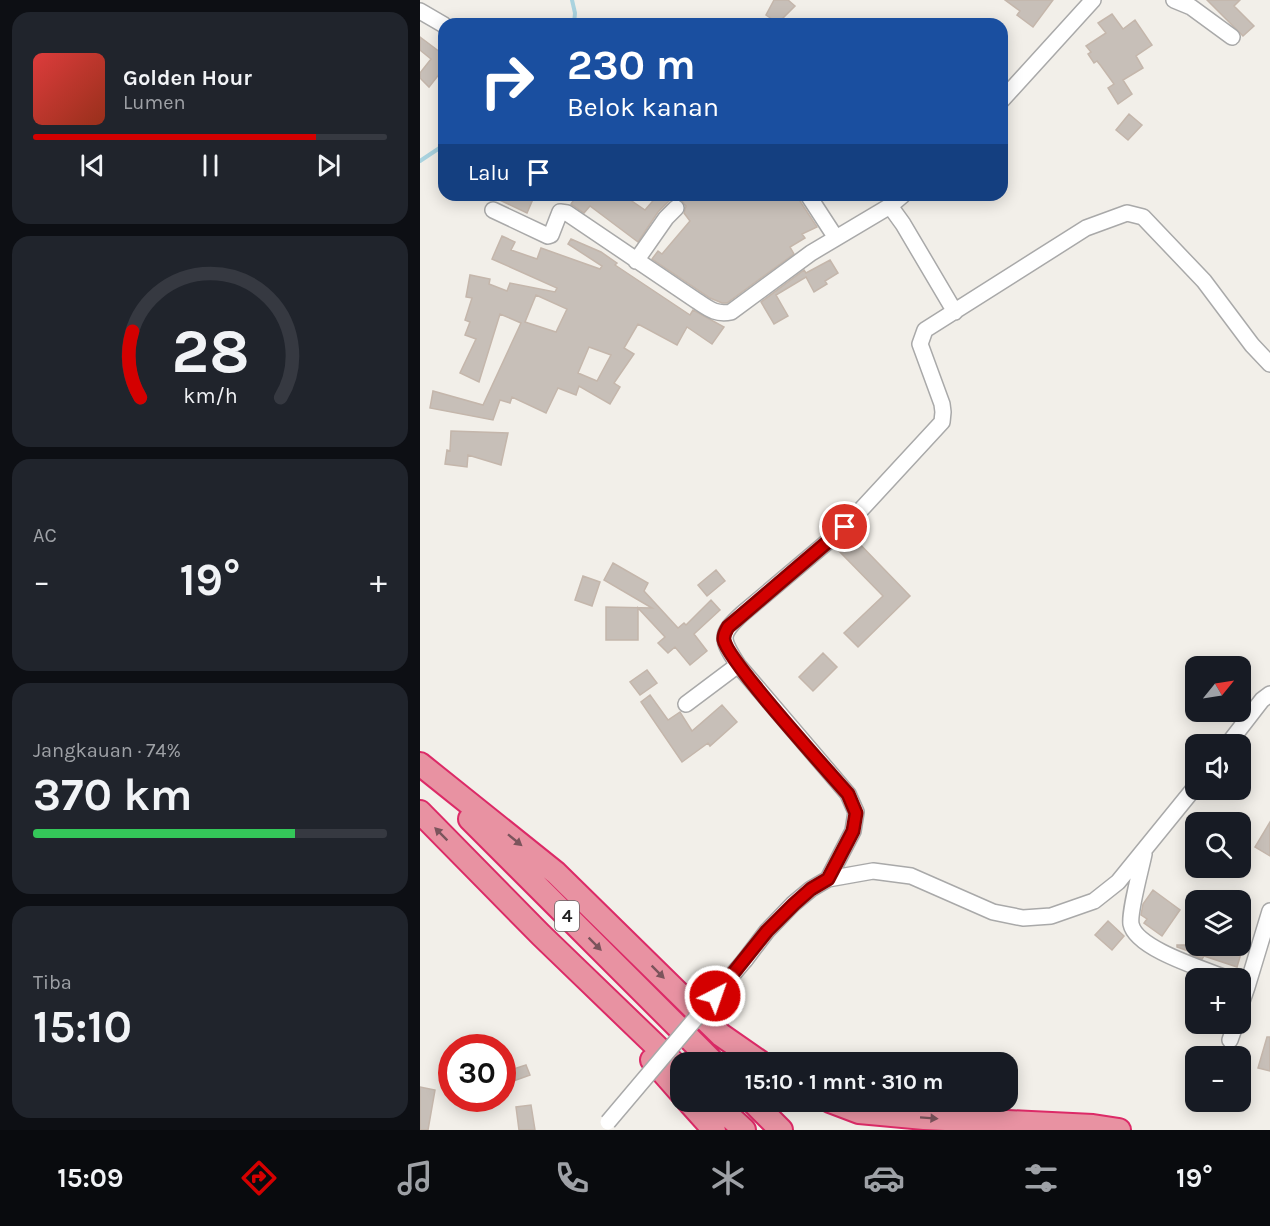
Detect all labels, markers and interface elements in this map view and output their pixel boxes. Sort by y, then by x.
text: 230 m [567,40,696,90]
icon: right [468,42,546,120]
text: Golden Hour [123,65,252,91]
text: Lumen [123,91,186,114]
text: Belok kanan [567,91,719,123]
icon: previous [76,149,109,182]
icon: pause [194,149,227,182]
icon: next [312,149,345,182]
icon: arrive [522,156,555,189]
text: Lalu [468,160,510,186]
text: 28 [171,316,249,389]
text: km/h [183,384,237,409]
pin [819,501,870,552]
icon: arrive [828,510,861,543]
text: AC [33,524,57,547]
text: 19° [180,554,240,606]
text: − [33,562,50,600]
text: + [370,562,387,600]
north arrow [1185,656,1251,722]
map controls [1185,656,1251,1112]
button: sound [1185,734,1251,800]
text: Jangkauan · 74% [33,739,181,762]
text: 370 km [33,769,193,821]
button: search [1185,812,1251,878]
one-way arrow [434,826,448,841]
one-way arrow [507,833,523,846]
button: layers [1185,890,1251,956]
road number: 4 [555,901,579,931]
one-way arrow [588,937,602,951]
position arrow [683,964,747,1028]
one-way arrow [650,965,664,979]
button: + [1185,968,1251,1034]
text: Tiba [33,971,72,994]
text: 15:10 [33,1001,132,1053]
speed limit sign: 30 [438,1034,516,1112]
button: − [1185,1046,1251,1112]
text: 15:10 · 1 mnt · 310 m [745,1069,943,1095]
one-way arrow [919,1113,938,1123]
icon: directions [238,1157,280,1199]
icon: music [394,1157,436,1199]
icon: phone [551,1157,593,1199]
icon: climate [707,1157,749,1199]
icon: car [863,1157,905,1199]
icon: filters [1020,1157,1062,1199]
text: 15:09 [57,1162,123,1194]
text: 19° [1176,1162,1213,1194]

